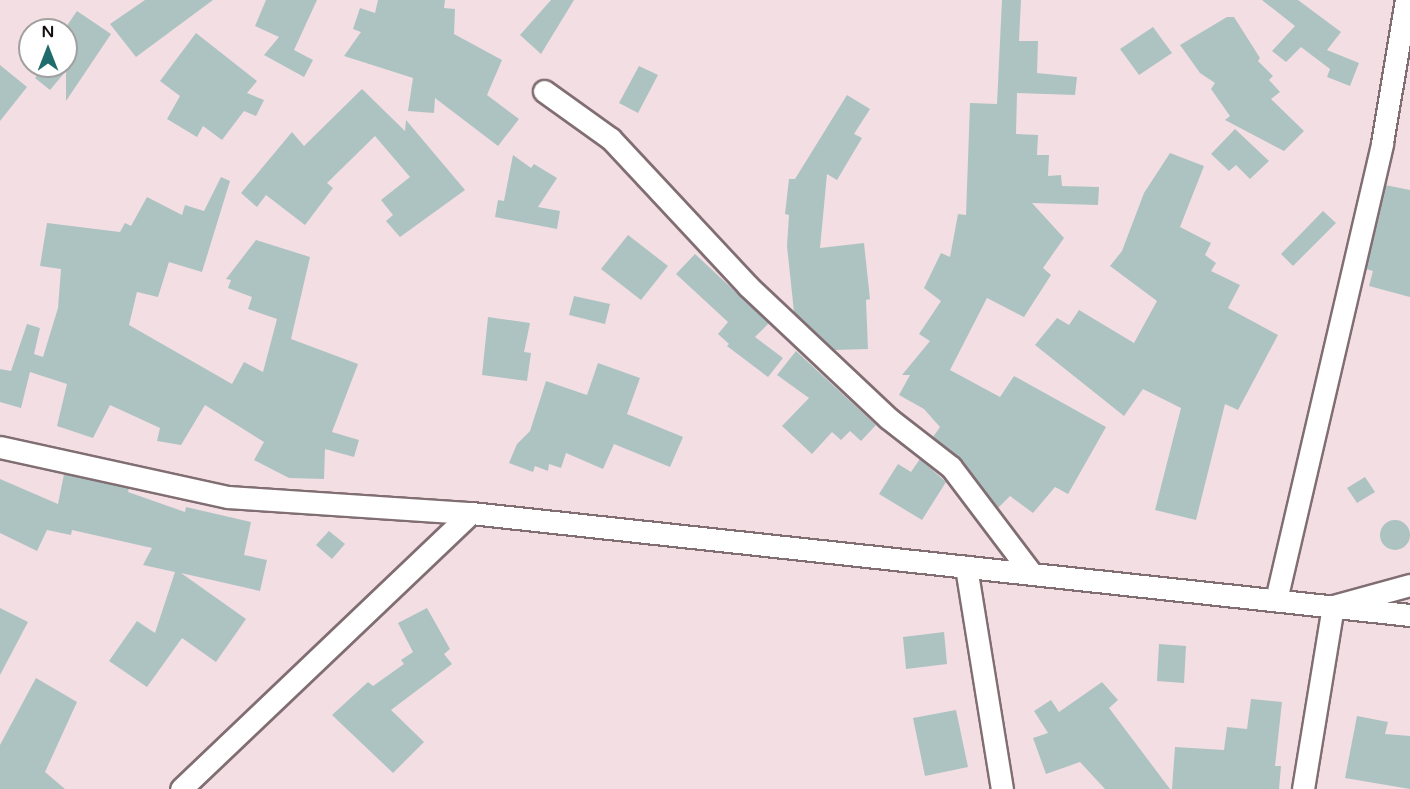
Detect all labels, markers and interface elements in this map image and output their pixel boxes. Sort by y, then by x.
north arrow [18,18,78,78]
text: N [42,22,54,42]

